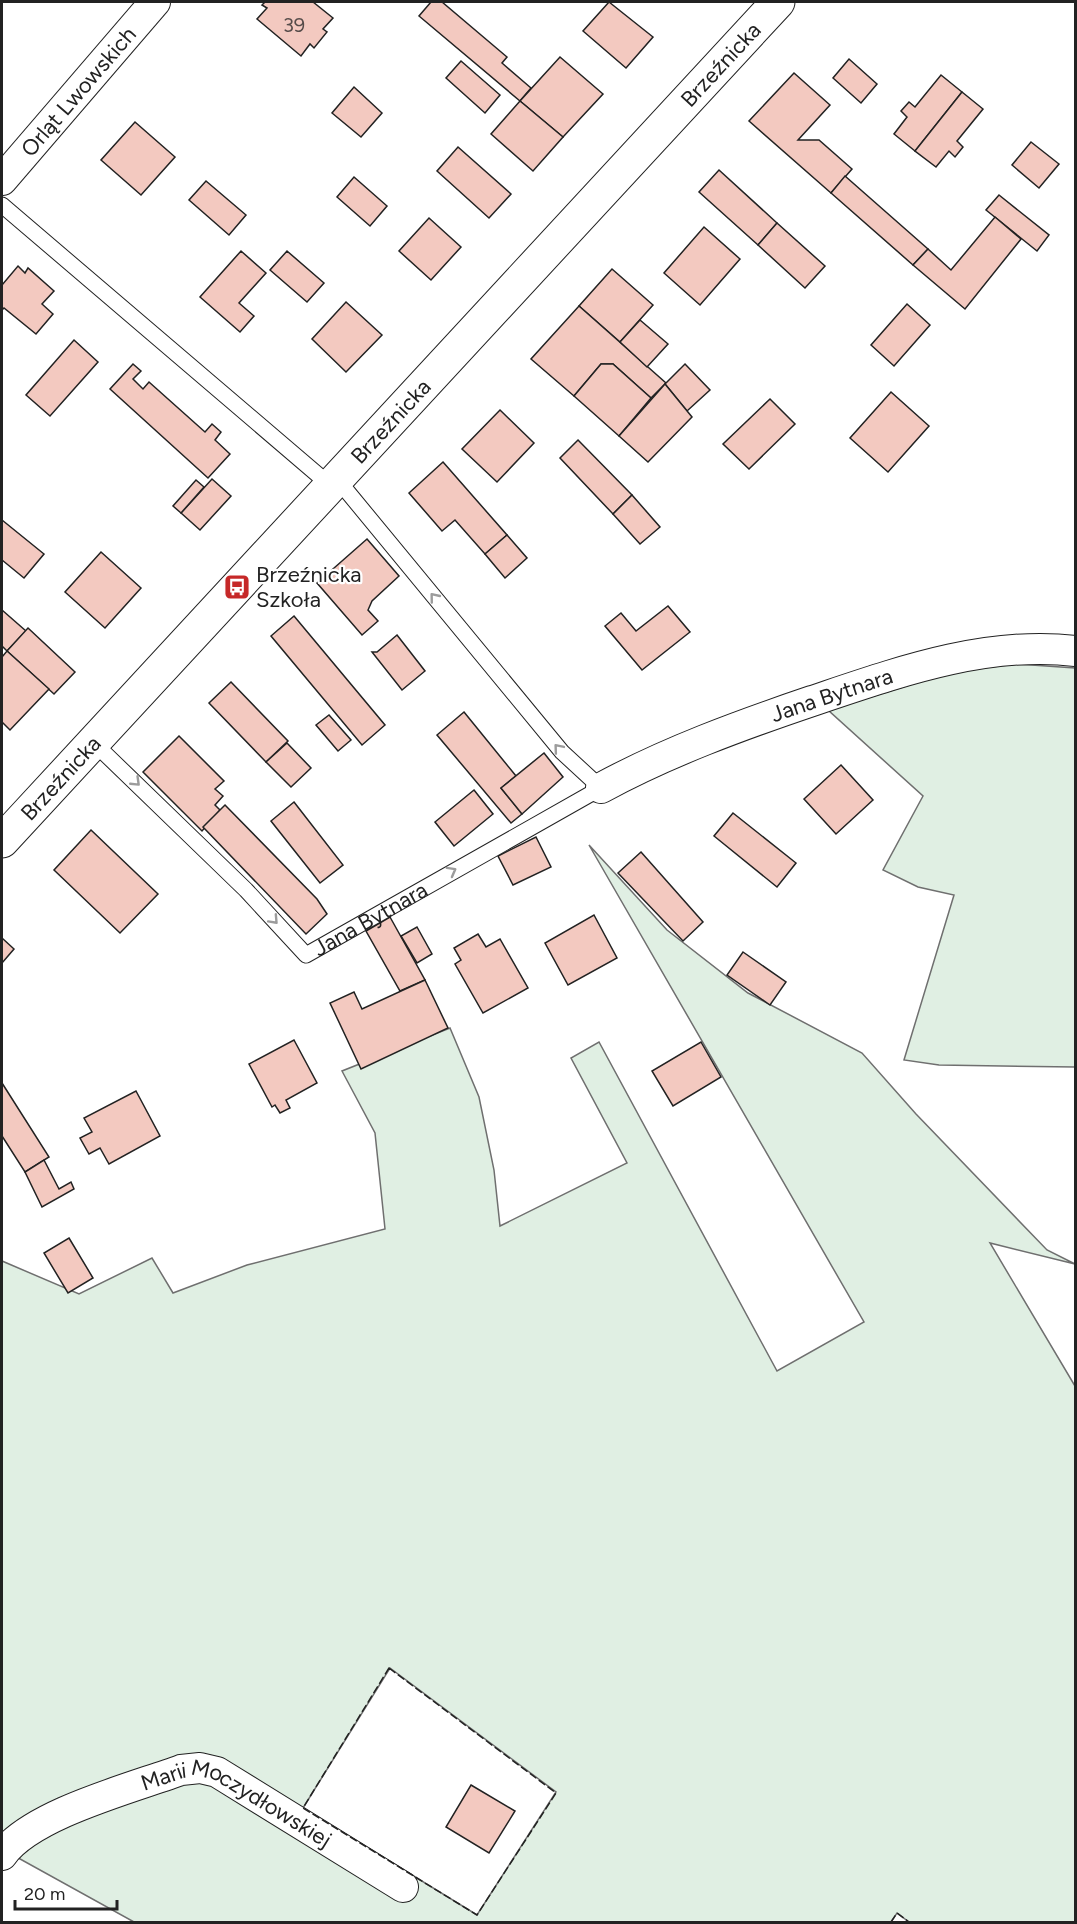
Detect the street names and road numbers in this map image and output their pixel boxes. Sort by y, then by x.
street label: Brzeźnicka [675,16,766,112]
street label: Orląt Lwowskich [15,21,142,162]
street label: Brzeźnicka [345,373,436,469]
street label: Jana Bytnara [767,662,896,728]
street label: Brzeźnicka [15,730,106,826]
street label: Jana Bytnara [308,876,432,962]
street label: Marii Moczydłowskiej [137,1753,337,1853]

